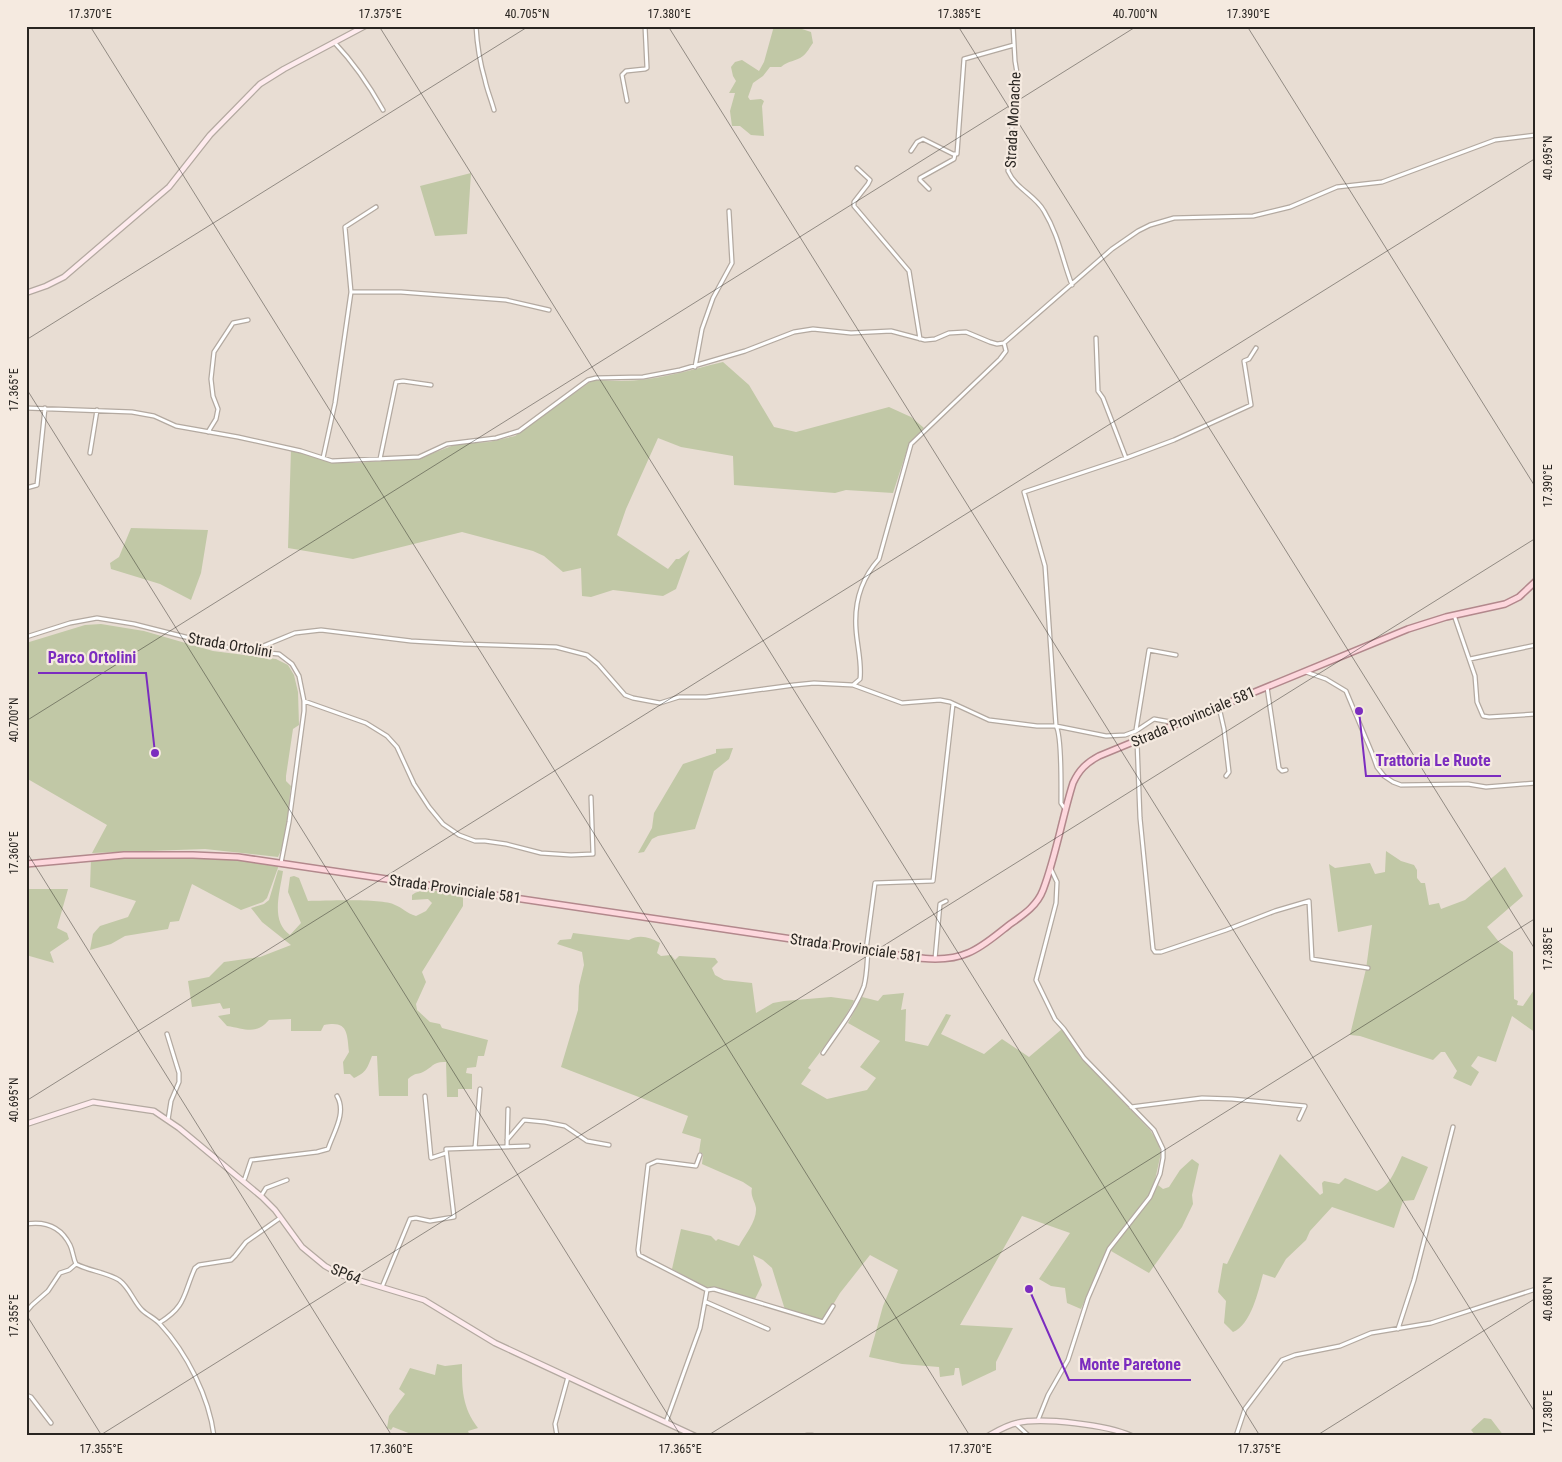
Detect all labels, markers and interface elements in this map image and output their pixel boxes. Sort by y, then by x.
text: 17.370°E [68,7,112,21]
text: 17.375°E [358,7,402,21]
text: 40.705°N [505,7,549,21]
text: 17.380°E [647,7,691,21]
text: 17.385°E [937,7,981,21]
text: 40.700°N [1113,7,1157,21]
text: 17.390°E [1226,7,1270,21]
street label: Strada Monache [1001,71,1025,169]
text: 40.695°N [1541,136,1555,180]
text: 17.365°E [7,368,21,412]
text: 17.390°E [1541,464,1555,508]
street label: Strada Ortolini [187,629,273,661]
callout: Parco Ortolini [38,642,146,673]
text: Parco Ortolini [48,648,136,667]
street label: Strada Provinciale 581 [1128,683,1258,751]
text: 40.700°N [7,698,21,742]
callout: Trattoria Le Ruote [1366,745,1501,776]
text: Trattoria Le Ruote [1375,751,1491,770]
text: 17.360°E [7,831,21,875]
street label: Strada Provinciale 581 [388,871,522,907]
text: 17.385°E [1541,927,1555,971]
street label: Strada Provinciale 581 [789,930,923,966]
text: 40.695°N [7,1078,21,1122]
street label: SP64 [328,1260,364,1288]
text: 40.680°N [1541,1277,1555,1321]
text: 17.355°E [7,1294,21,1338]
callout: Monte Paretone [1069,1349,1191,1380]
text: Monte Paretone [1079,1355,1181,1374]
text: 17.380°E [1541,1390,1555,1434]
text: 17.355°E [79,1442,123,1456]
text: 17.360°E [369,1442,413,1456]
text: 17.365°E [658,1442,702,1456]
text: 17.370°E [948,1442,992,1456]
text: 17.375°E [1237,1442,1281,1456]

